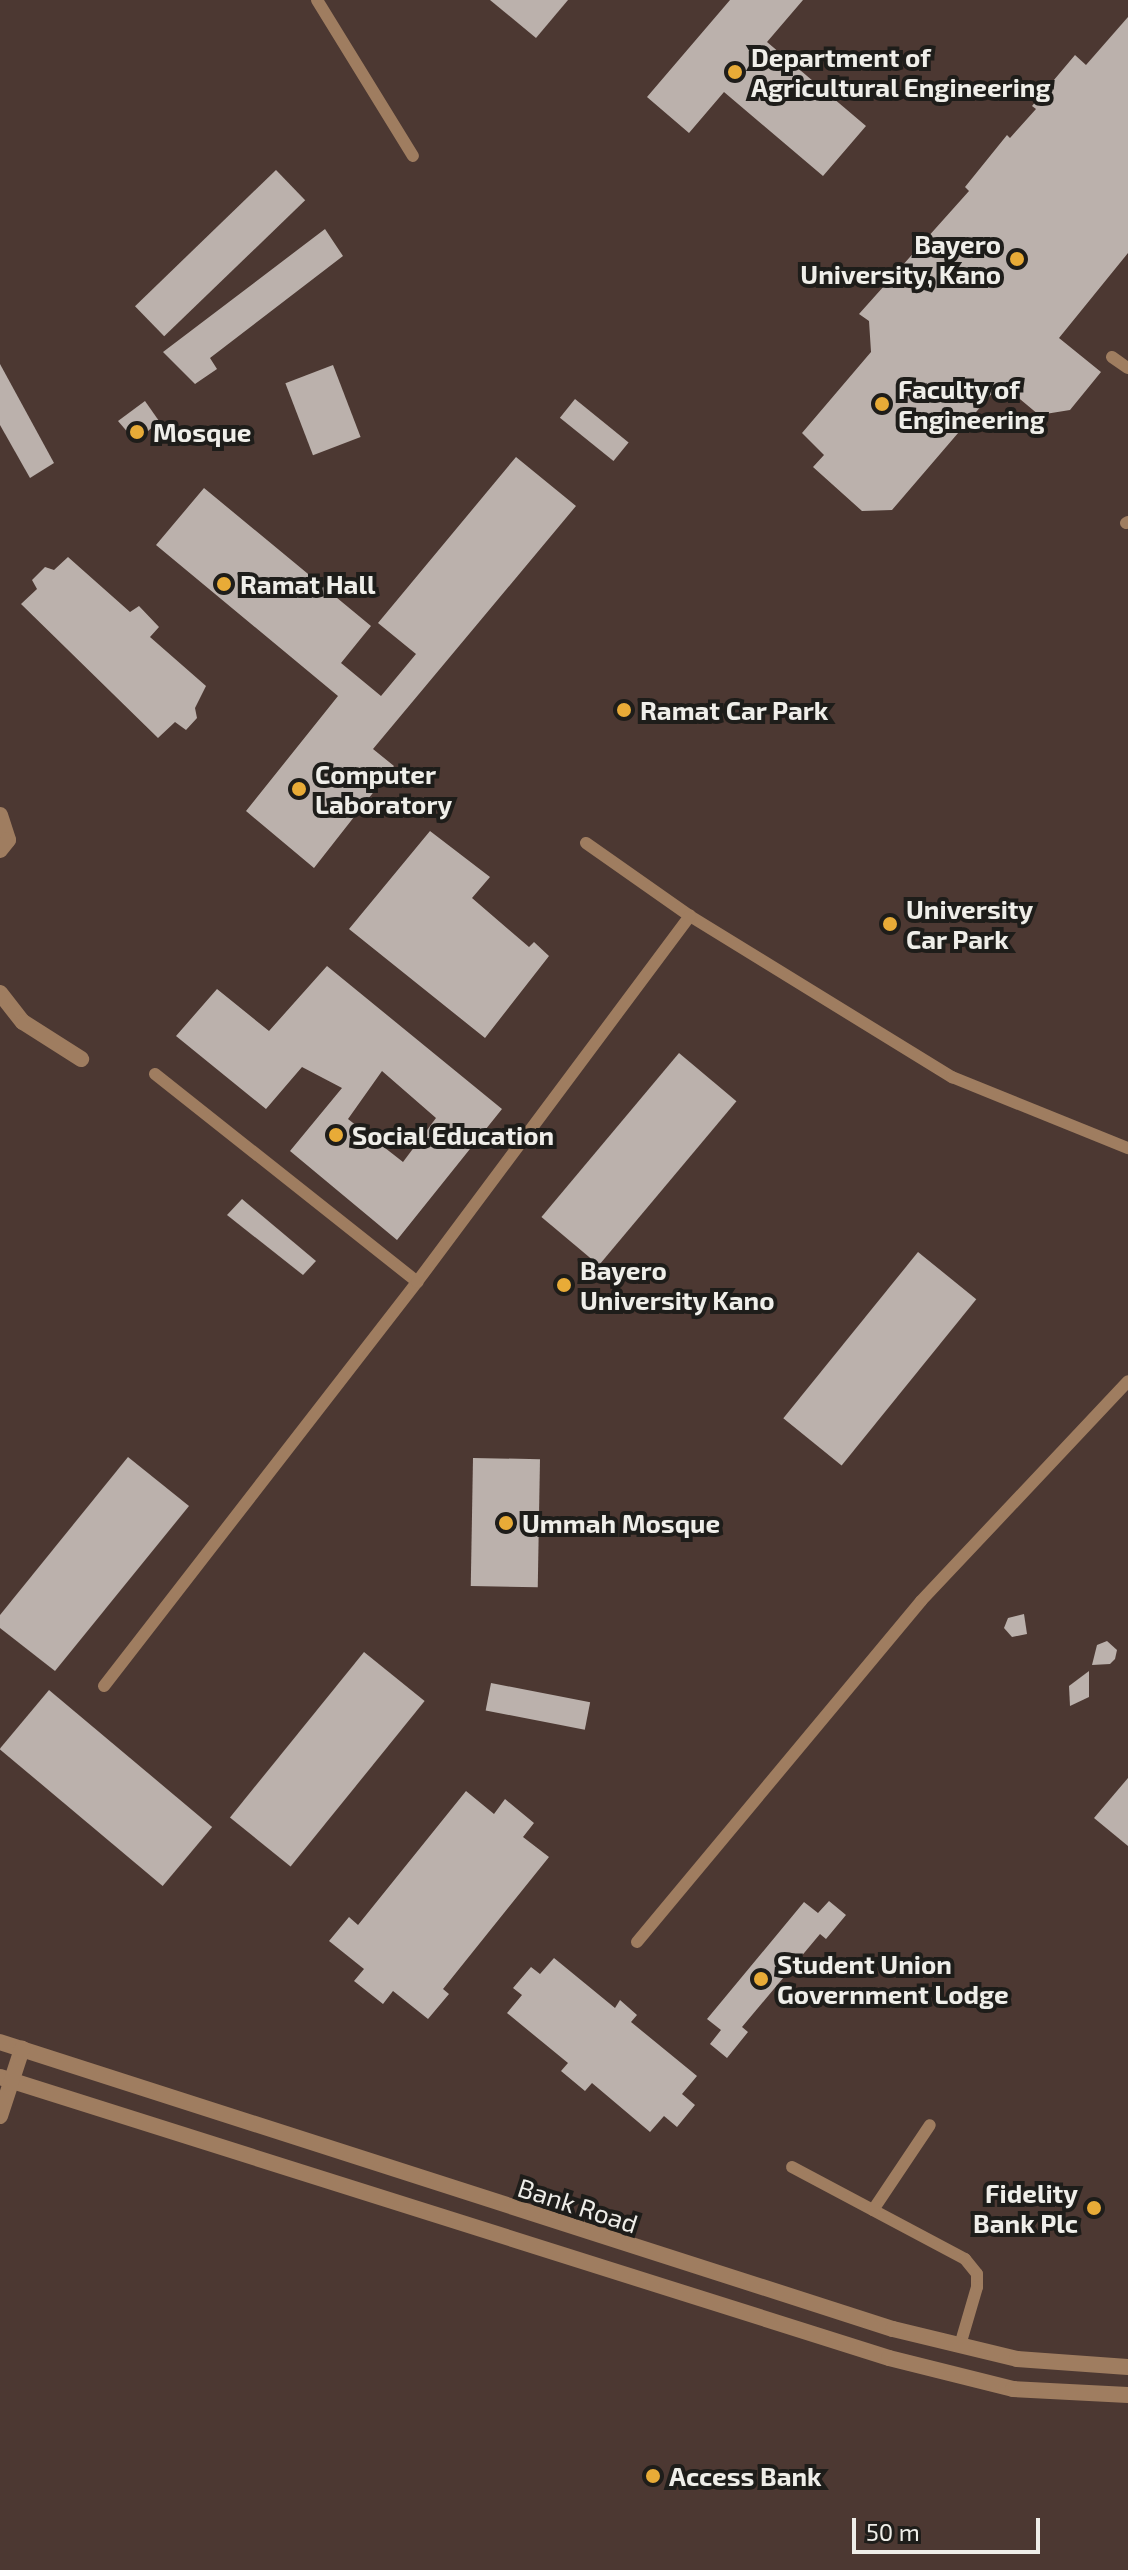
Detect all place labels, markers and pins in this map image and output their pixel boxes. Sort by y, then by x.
place label: Department of Agricultural Engineering [751,41,1051,102]
marker: Department of Agricultural Engineering [726,63,744,81]
place label: Bayero University, Kano [800,228,1001,290]
marker: Bayero University, Kano [1008,250,1026,268]
place label: Faculty of Engineering [898,373,1045,434]
marker: Faculty of Engineering [873,395,891,413]
place label: Mosque [153,416,251,448]
marker: Mosque [128,423,146,441]
place label: Ramat Hall [240,568,375,600]
marker: Ramat Hall [215,575,233,593]
place label: Ramat Car Park [640,694,829,726]
marker: Ramat Car Park [615,701,633,719]
place label: Computer Laboratory [315,758,452,820]
marker: Computer Laboratory [290,780,308,798]
place label: University Car Park [906,893,1033,954]
marker: University Car Park [881,915,899,933]
place label: Social Education [352,1119,555,1151]
marker: Social Education [327,1126,345,1144]
place label: Bayero University Kano [580,1254,775,1316]
marker: Bayero University Kano [555,1276,573,1294]
place label: Ummah Mosque [522,1507,720,1539]
marker: Ummah Mosque [497,1514,515,1532]
place label: Student Union Government Lodge [777,1948,1009,2010]
marker: Student Union Government Lodge [752,1970,770,1988]
place label: Fidelity Bank Plc [973,2177,1078,2238]
marker: Fidelity Bank Plc [1085,2199,1103,2217]
place label: Access Bank [669,2460,822,2492]
marker: Access Bank [644,2467,662,2485]

